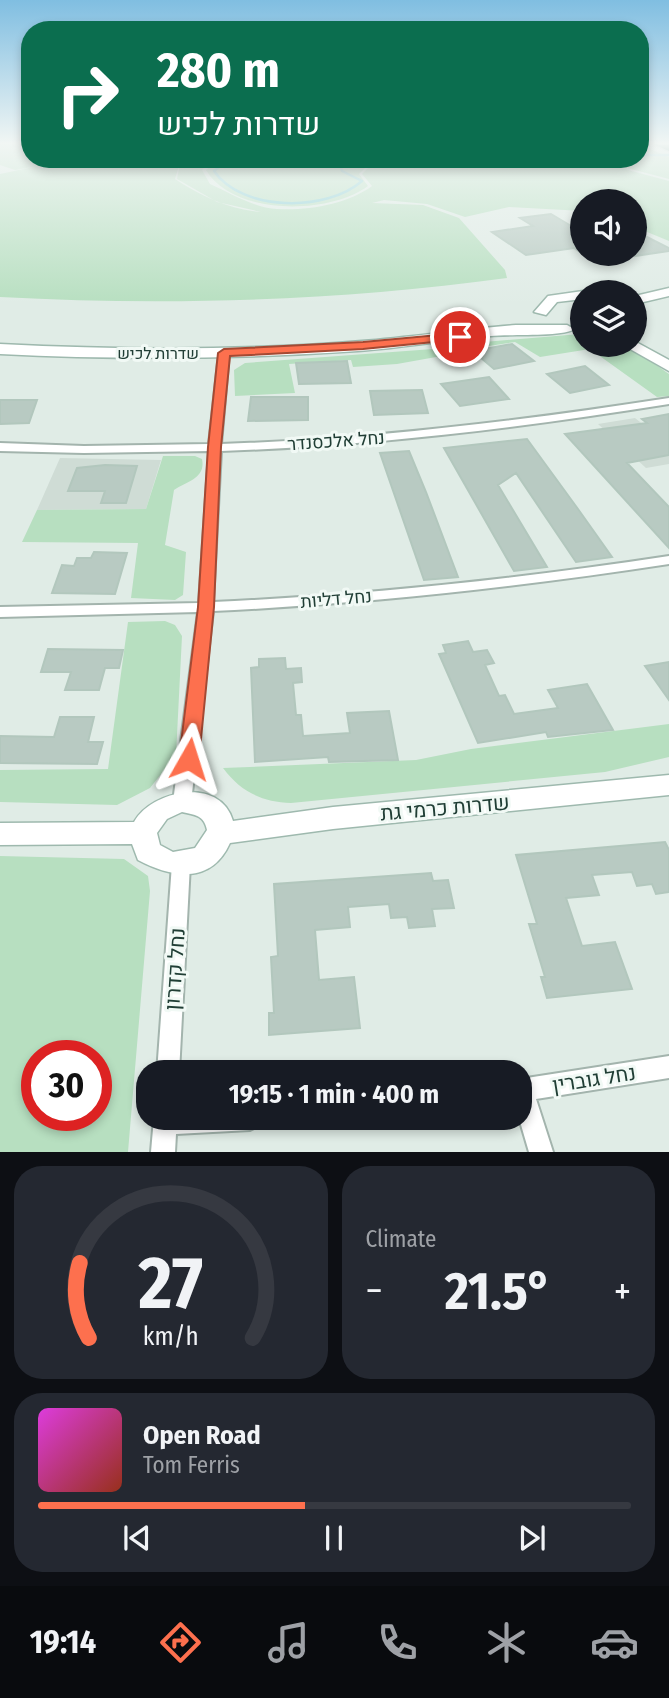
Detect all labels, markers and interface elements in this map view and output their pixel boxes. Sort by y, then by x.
text: 280 m [157,41,280,100]
icon: right [42,49,133,140]
text: שדרות לכיש [157,105,320,143]
map controls [570,189,647,357]
button: sound [570,189,647,266]
button: layers [570,280,647,357]
pin [430,307,490,367]
icon: arrive [441,318,479,356]
street label: שדרות לכיש [117,344,199,363]
street label: נחל אלכסנדר [287,427,385,455]
street label: נחל דליות [299,585,373,613]
position arrow [152,722,226,796]
street label: שדרות כרמי גת [379,789,511,827]
street label: נחל קדרון [159,927,191,1011]
speed limit sign: 30 [21,1040,112,1131]
street label: נחל גוברין [550,1060,638,1098]
text: 19:15 · 1 min · 400 m [229,1079,439,1110]
text: Climate [366,1225,436,1253]
text: 27 [138,1241,203,1328]
text: 21.5° [445,1260,552,1323]
text: − [366,1268,383,1314]
text: + [614,1268,631,1314]
text: km/h [143,1322,199,1352]
text: Open Road [143,1420,261,1451]
text: Tom Ferris [143,1451,240,1479]
icon: previous [118,1519,156,1557]
icon: pause [315,1519,353,1557]
icon: next [513,1519,551,1557]
icon: directions [156,1618,205,1667]
icon: music [264,1618,313,1667]
icon: phone [373,1618,422,1667]
icon: climate [482,1618,531,1667]
icon: car [590,1618,639,1667]
text: 19:14 [30,1623,96,1661]

